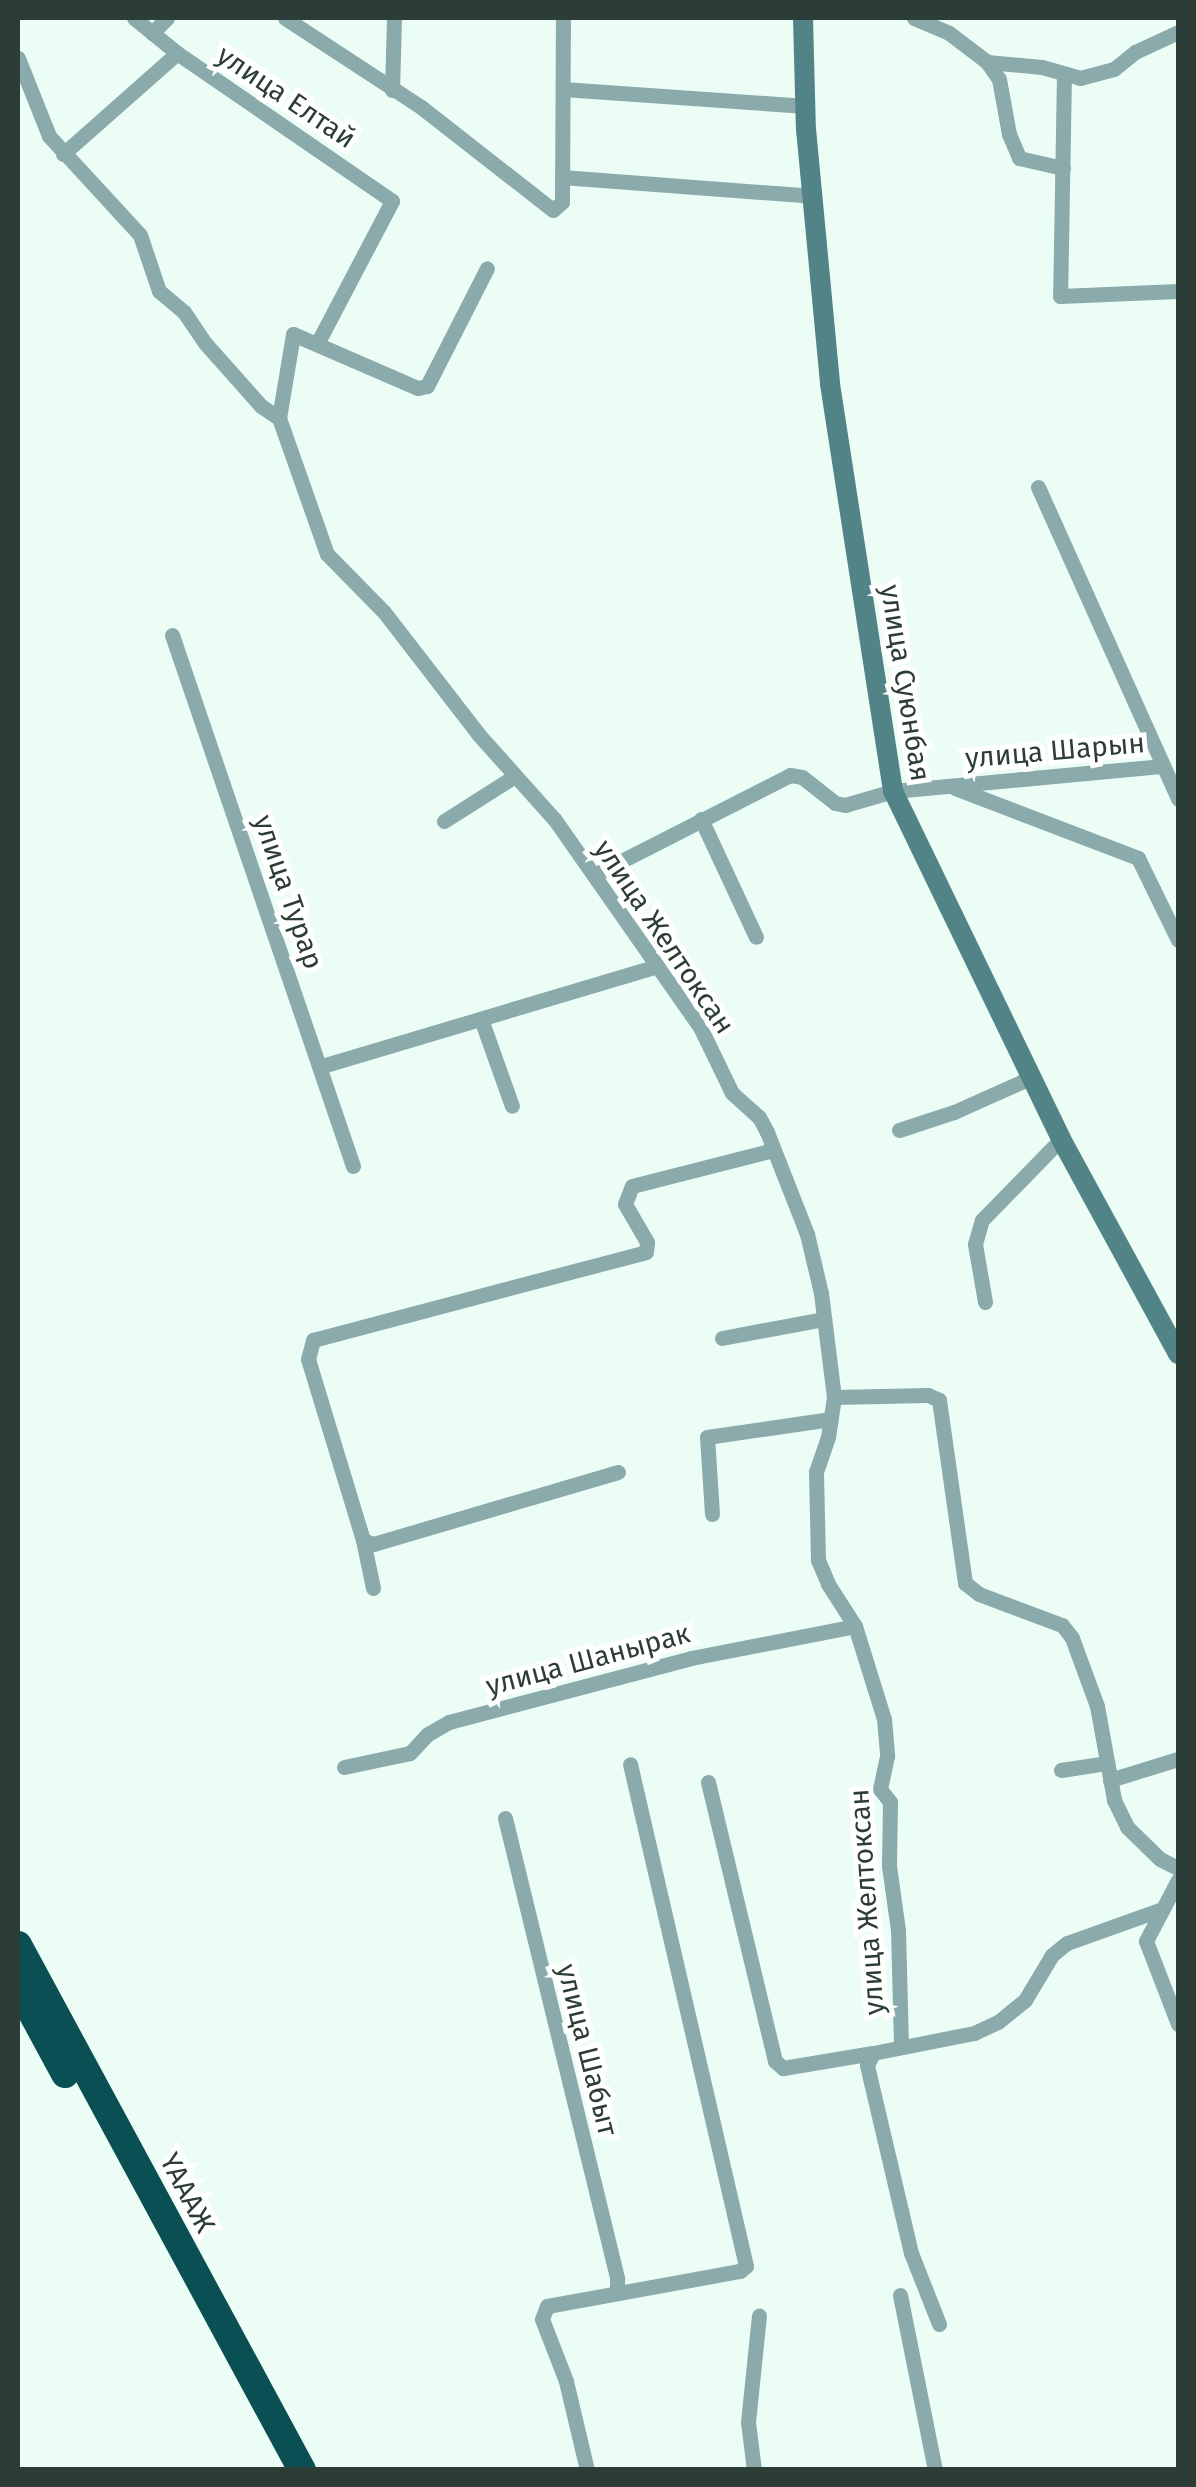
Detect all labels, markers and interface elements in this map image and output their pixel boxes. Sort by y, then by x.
street label: улица Елтай [210,38,362,156]
street label: улица Суюнбая [873,582,937,784]
street label: улица Шарын [964,726,1146,776]
street label: улица Турар [246,811,330,973]
street label: улица Желтоксан [587,834,741,1040]
street label: улица Шанырак [482,1617,694,1703]
street label: улица Желтоксан [842,1788,892,2016]
street label: улица Шабыт [549,1961,625,2139]
street label: ҮАААЖ [152,2148,222,2238]

